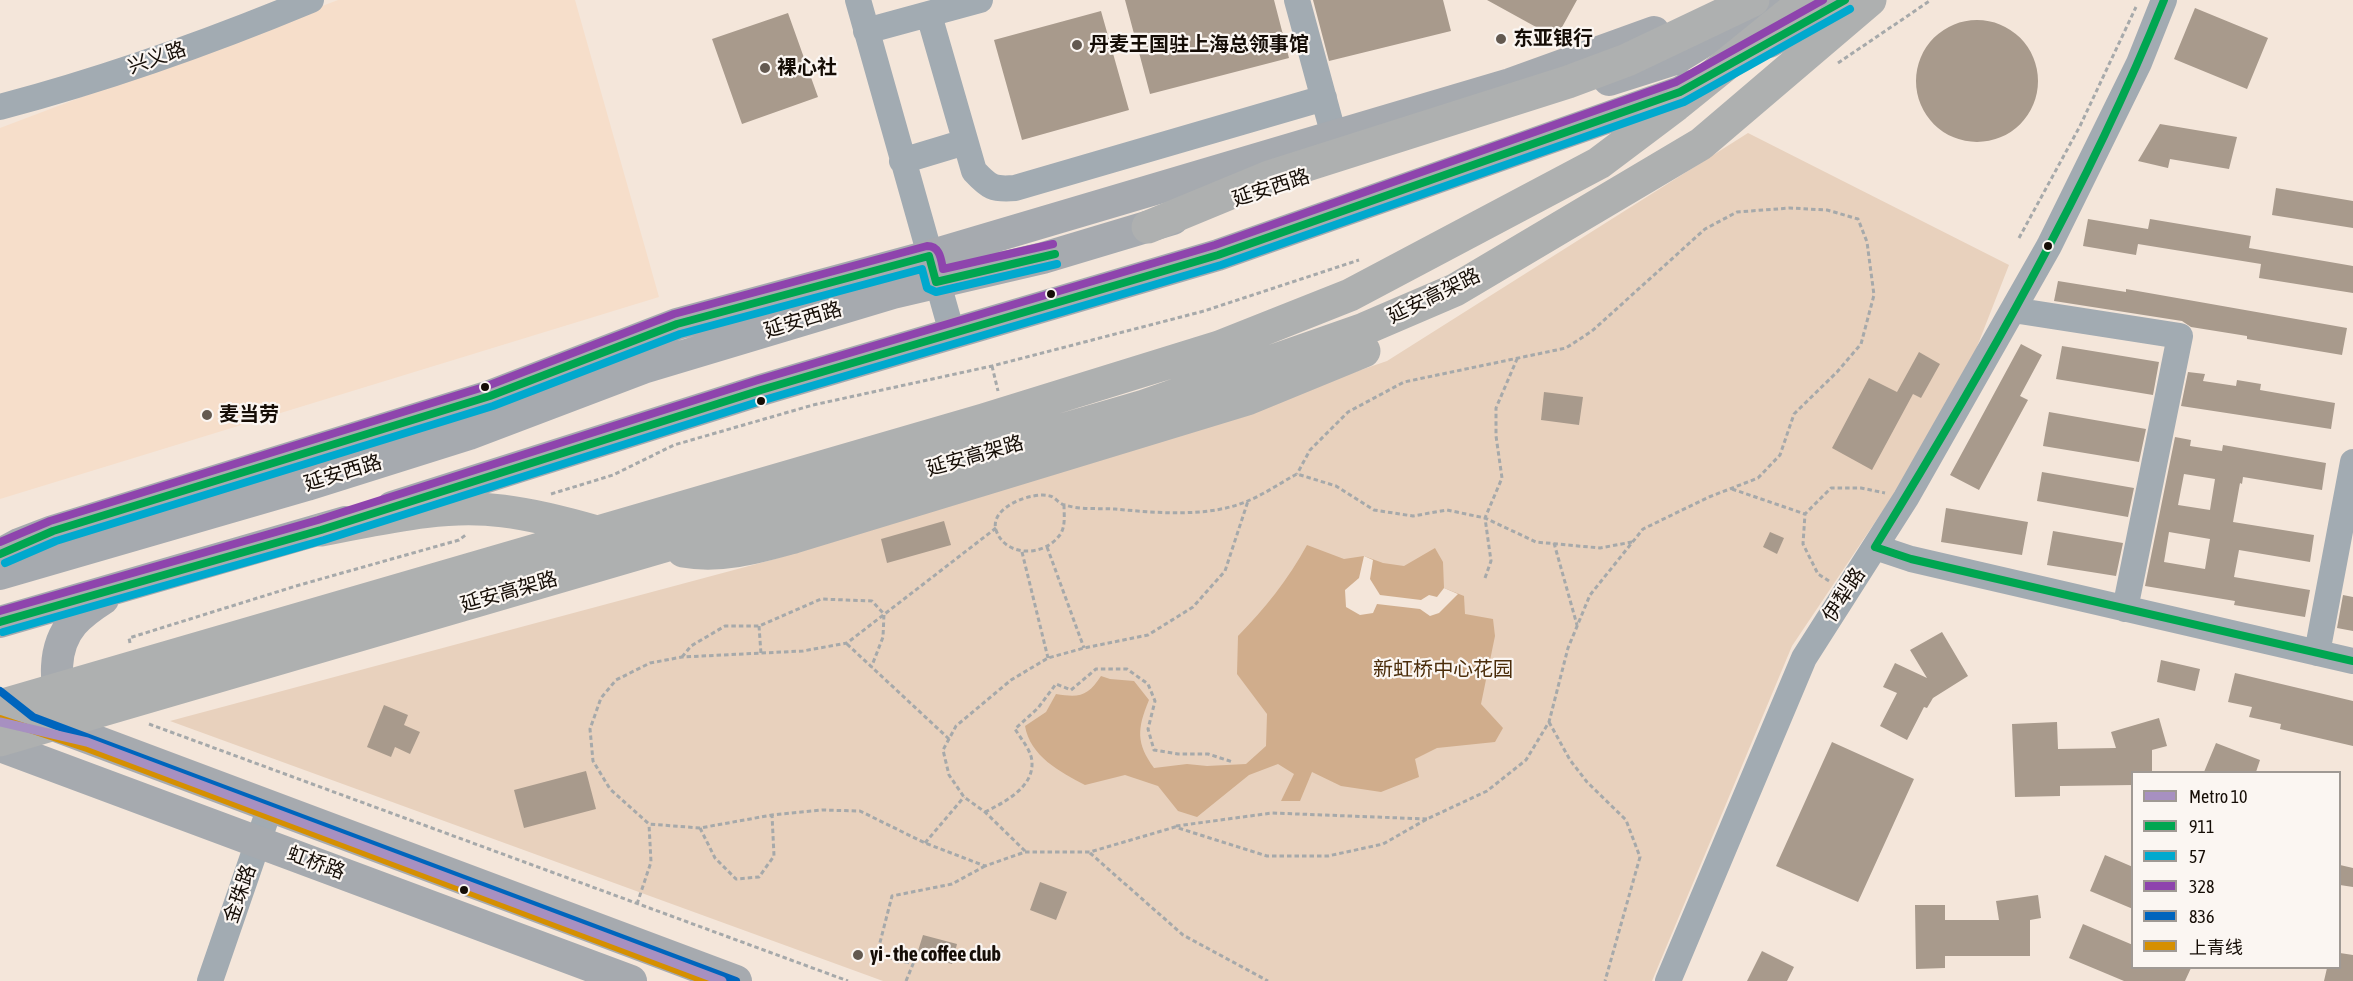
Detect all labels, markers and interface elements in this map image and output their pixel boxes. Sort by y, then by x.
place label: 东亚银行 [1513,27,1593,51]
marker: 东亚银行 [1494,32,1508,46]
place label: 丹麦王国驻上海总领事馆 [1089,33,1309,57]
street label: 兴义路 [125,37,189,79]
marker: 丹麦王国驻上海总领事馆 [1070,38,1084,52]
place label: 裸心社 [777,56,837,80]
marker: 裸心社 [758,61,772,75]
street label: 延安西路 [1229,164,1313,212]
unlabelled marker [2042,240,2054,252]
street label: 延安高架路 [1384,263,1484,329]
unlabelled marker [1045,288,1057,300]
street label: 延安西路 [761,297,845,343]
unlabelled marker [479,381,491,393]
unlabelled marker [755,395,767,407]
place label: 麦当劳 [219,403,279,427]
marker: 麦当劳 [200,408,214,422]
street label: 延安高架路 [924,431,1026,481]
street label: 延安西路 [301,450,385,496]
street label: 伊犁路 [1818,563,1870,627]
street label: 延安高架路 [458,567,560,617]
park label: 新虹桥中心花园 [1373,658,1513,682]
legend [2131,771,2341,969]
text: Metro 10 [2189,786,2248,807]
text: 911 [2189,816,2214,837]
street label: 虹桥路 [284,841,348,885]
text: 57 [2189,846,2206,867]
street label: 金珠路 [219,862,261,926]
text: 328 [2189,876,2214,897]
unlabelled marker [458,884,470,896]
text: 836 [2189,906,2214,927]
text: 上青线 [2189,937,2243,958]
place label: yi - the coffee club [870,943,1001,967]
marker: yi - the coffee club [851,948,865,962]

